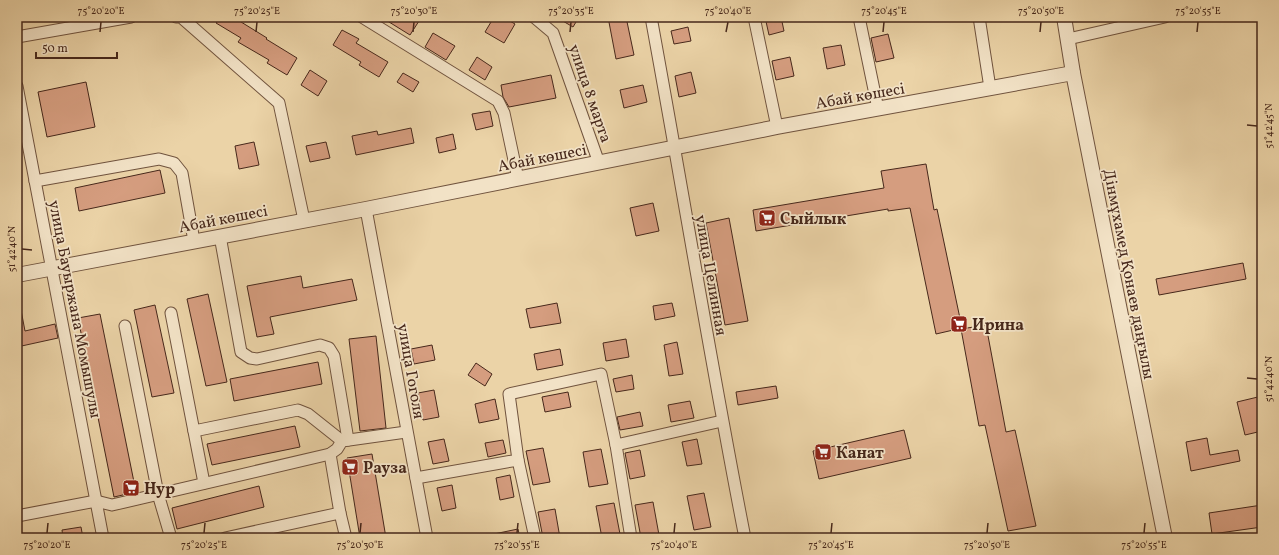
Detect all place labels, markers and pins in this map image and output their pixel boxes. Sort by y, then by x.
supermarket icon: Сыйлык [757,208,777,228]
place label: Сыйлык [780,209,847,231]
supermarket icon: Ирина [949,314,969,334]
place label: Ирина [972,315,1024,337]
supermarket icon: Канат [813,442,833,462]
place label: Канат [836,443,884,465]
supermarket icon: Рауза [340,457,360,477]
place label: Рауза [363,458,407,480]
supermarket icon: Нур [121,478,141,498]
place label: Нур [144,479,175,501]

